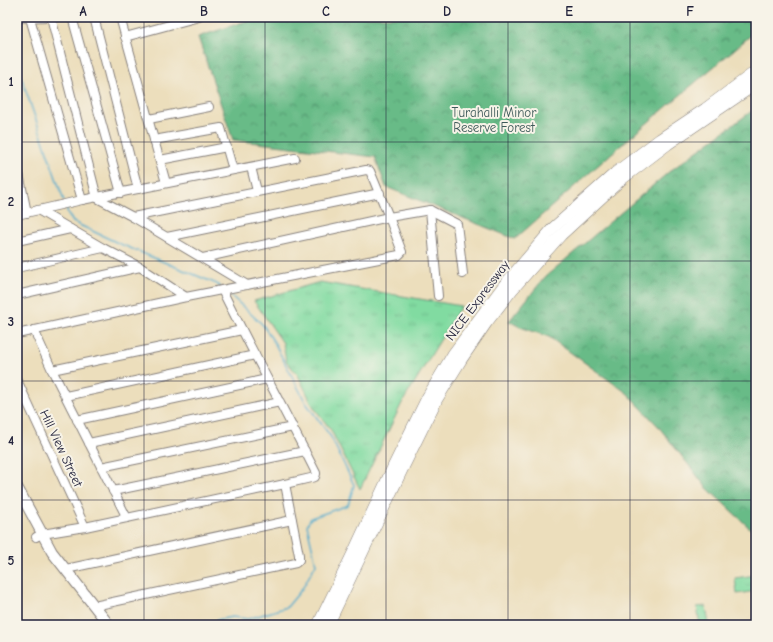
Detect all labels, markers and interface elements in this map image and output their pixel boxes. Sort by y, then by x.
text: A [79,4,87,19]
text: B [200,4,208,19]
text: C [322,4,330,19]
text: D [443,4,451,19]
text: E [565,4,573,19]
text: F [686,4,694,19]
text: 1 [8,74,14,89]
park label: Turahalli Minor Reserve Forest [452,105,537,135]
text: 2 [8,194,14,209]
street label: NICE Expressway [442,257,513,343]
text: 3 [8,314,14,329]
street label: Hill View Street [37,407,87,490]
text: 4 [8,433,14,448]
text: 5 [8,553,15,568]

